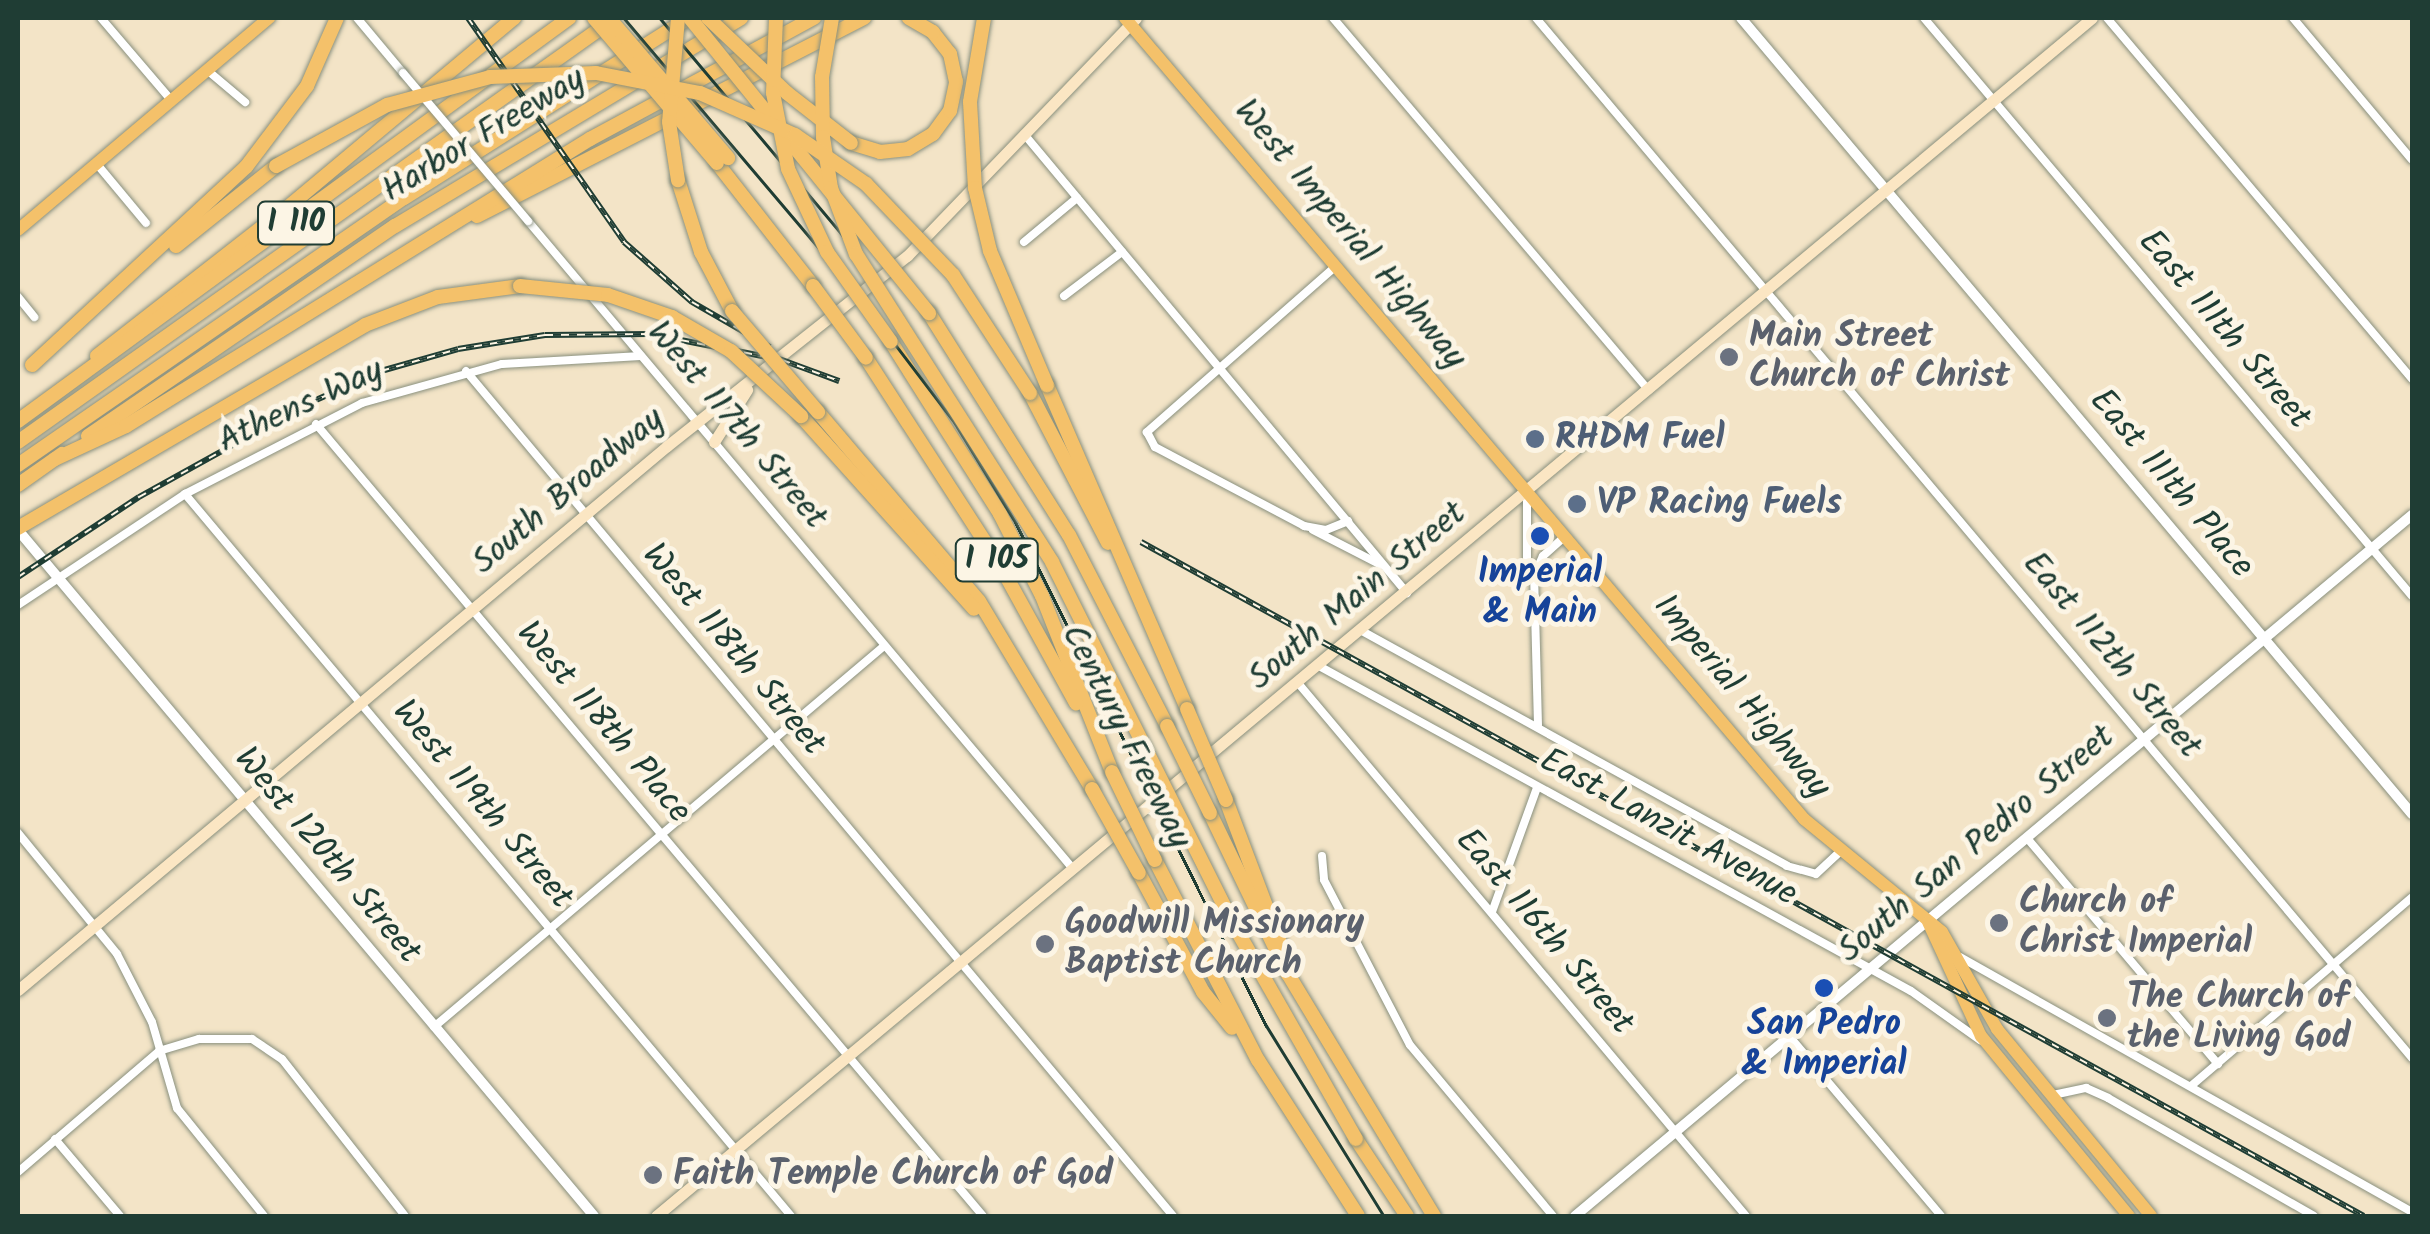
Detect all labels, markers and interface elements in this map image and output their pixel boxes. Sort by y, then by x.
street label: Harbor Freeway [375,59,593,213]
street label: West Imperial Highway [1224,92,1474,378]
road number: I 110 [256,196,336,250]
street label: East 111th Street [2128,222,2320,438]
street label: West 117th Street [637,313,835,539]
place label: Main Street Church of Christ [1749,316,2010,398]
marker: Main Street Church of Christ [1718,346,1740,368]
street label: Athens Way [212,351,390,463]
street label: East 111th Place [2080,381,2262,587]
street label: South Broadway [464,400,674,584]
place label: RHDM Fuel [1555,418,1724,460]
marker: RHDM Fuel [1524,428,1546,450]
place label: VP Racing Fuels [1597,483,1842,525]
marker: VP Racing Fuels [1566,493,1588,515]
street label: South Main Street [1241,494,1475,700]
marker: Imperial & Main [1529,525,1551,547]
road number: I 105 [954,533,1040,587]
street label: West 118th Street [632,535,834,765]
street label: East 112th Street [2012,544,2210,768]
place label: Imperial & Main [1478,552,1602,634]
street label: Imperial Highway [1643,586,1839,808]
street label: West 118th Place [506,614,700,832]
street label: Century Freeway [1051,618,1199,856]
street label: West 119th Street [382,692,582,918]
street label: South San Pedro Street [1830,717,2124,973]
street label: West 120th Street [224,739,430,973]
street label: East Lanzit Avenue [1532,740,1804,916]
street label: East 116th Street [1446,820,1642,1044]
place label: Church of Christ Imperial [2019,882,2252,964]
place label: Goodwill Missionary Baptist Church [1065,903,1364,985]
marker: Church of Christ Imperial [1988,912,2010,934]
marker: Goodwill Missionary Baptist Church [1034,933,1056,955]
marker: San Pedro & Imperial [1813,977,1835,999]
place label: The Church of the Living God [2127,977,2351,1059]
place label: San Pedro & Imperial [1741,1004,1907,1086]
marker: The Church of the Living God [2096,1007,2118,1029]
place label: Faith Temple Church of God [673,1154,1113,1196]
marker: Faith Temple Church of God [642,1164,664,1186]

